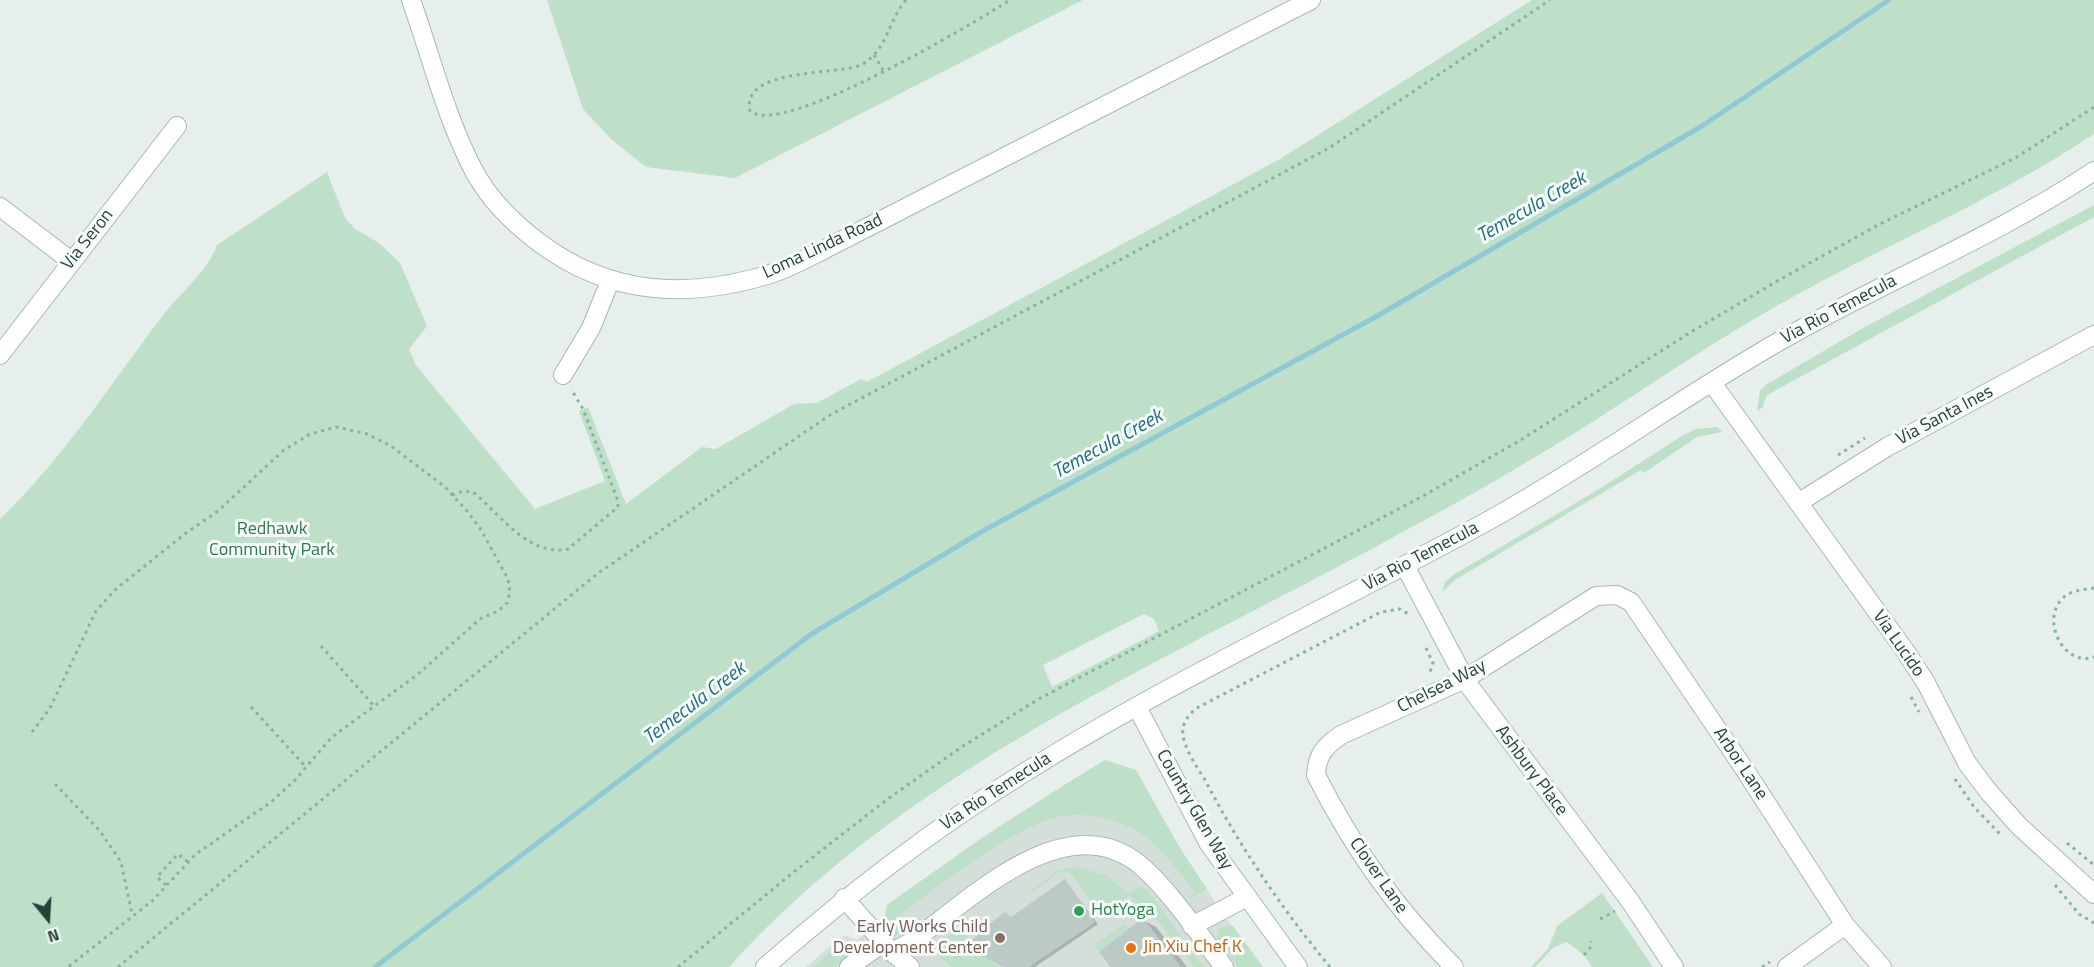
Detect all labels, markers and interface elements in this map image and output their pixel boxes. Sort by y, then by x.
water label: Temecula Creek [1473,167,1591,249]
street label: Via Seron [57,205,119,275]
street label: Loma Linda Road [760,210,886,284]
street label: Via Rio Temecula [1778,271,1900,349]
street label: Via Santa Ines [1893,381,1997,451]
water label: Temecula Creek [1049,405,1167,485]
street label: Via Rio Temecula [1360,518,1482,596]
park label: Redhawk Community Park [209,519,335,562]
street label: Via Lucido [1867,607,1929,681]
street label: Chelsea Way [1394,655,1490,719]
water label: Temecula Creek [639,658,751,750]
street label: Ashbury Place [1490,722,1572,820]
street label: Arbor Lane [1708,724,1772,804]
street label: Country Glen Way [1151,746,1237,874]
street label: Via Rio Temecula [937,748,1055,836]
street label: Clover Lane [1344,834,1412,918]
north arrow [18,889,78,949]
place label: HotYoga [1091,900,1154,922]
marker: HotYoga [1072,904,1086,918]
place label: Early Works Child Development Center [833,917,988,960]
text: N [45,923,63,949]
marker: Early Works Child Development Center [993,931,1007,945]
place label: Jin Xiu Chef K [1143,937,1242,959]
marker: Jin Xiu Chef K [1124,941,1138,955]

